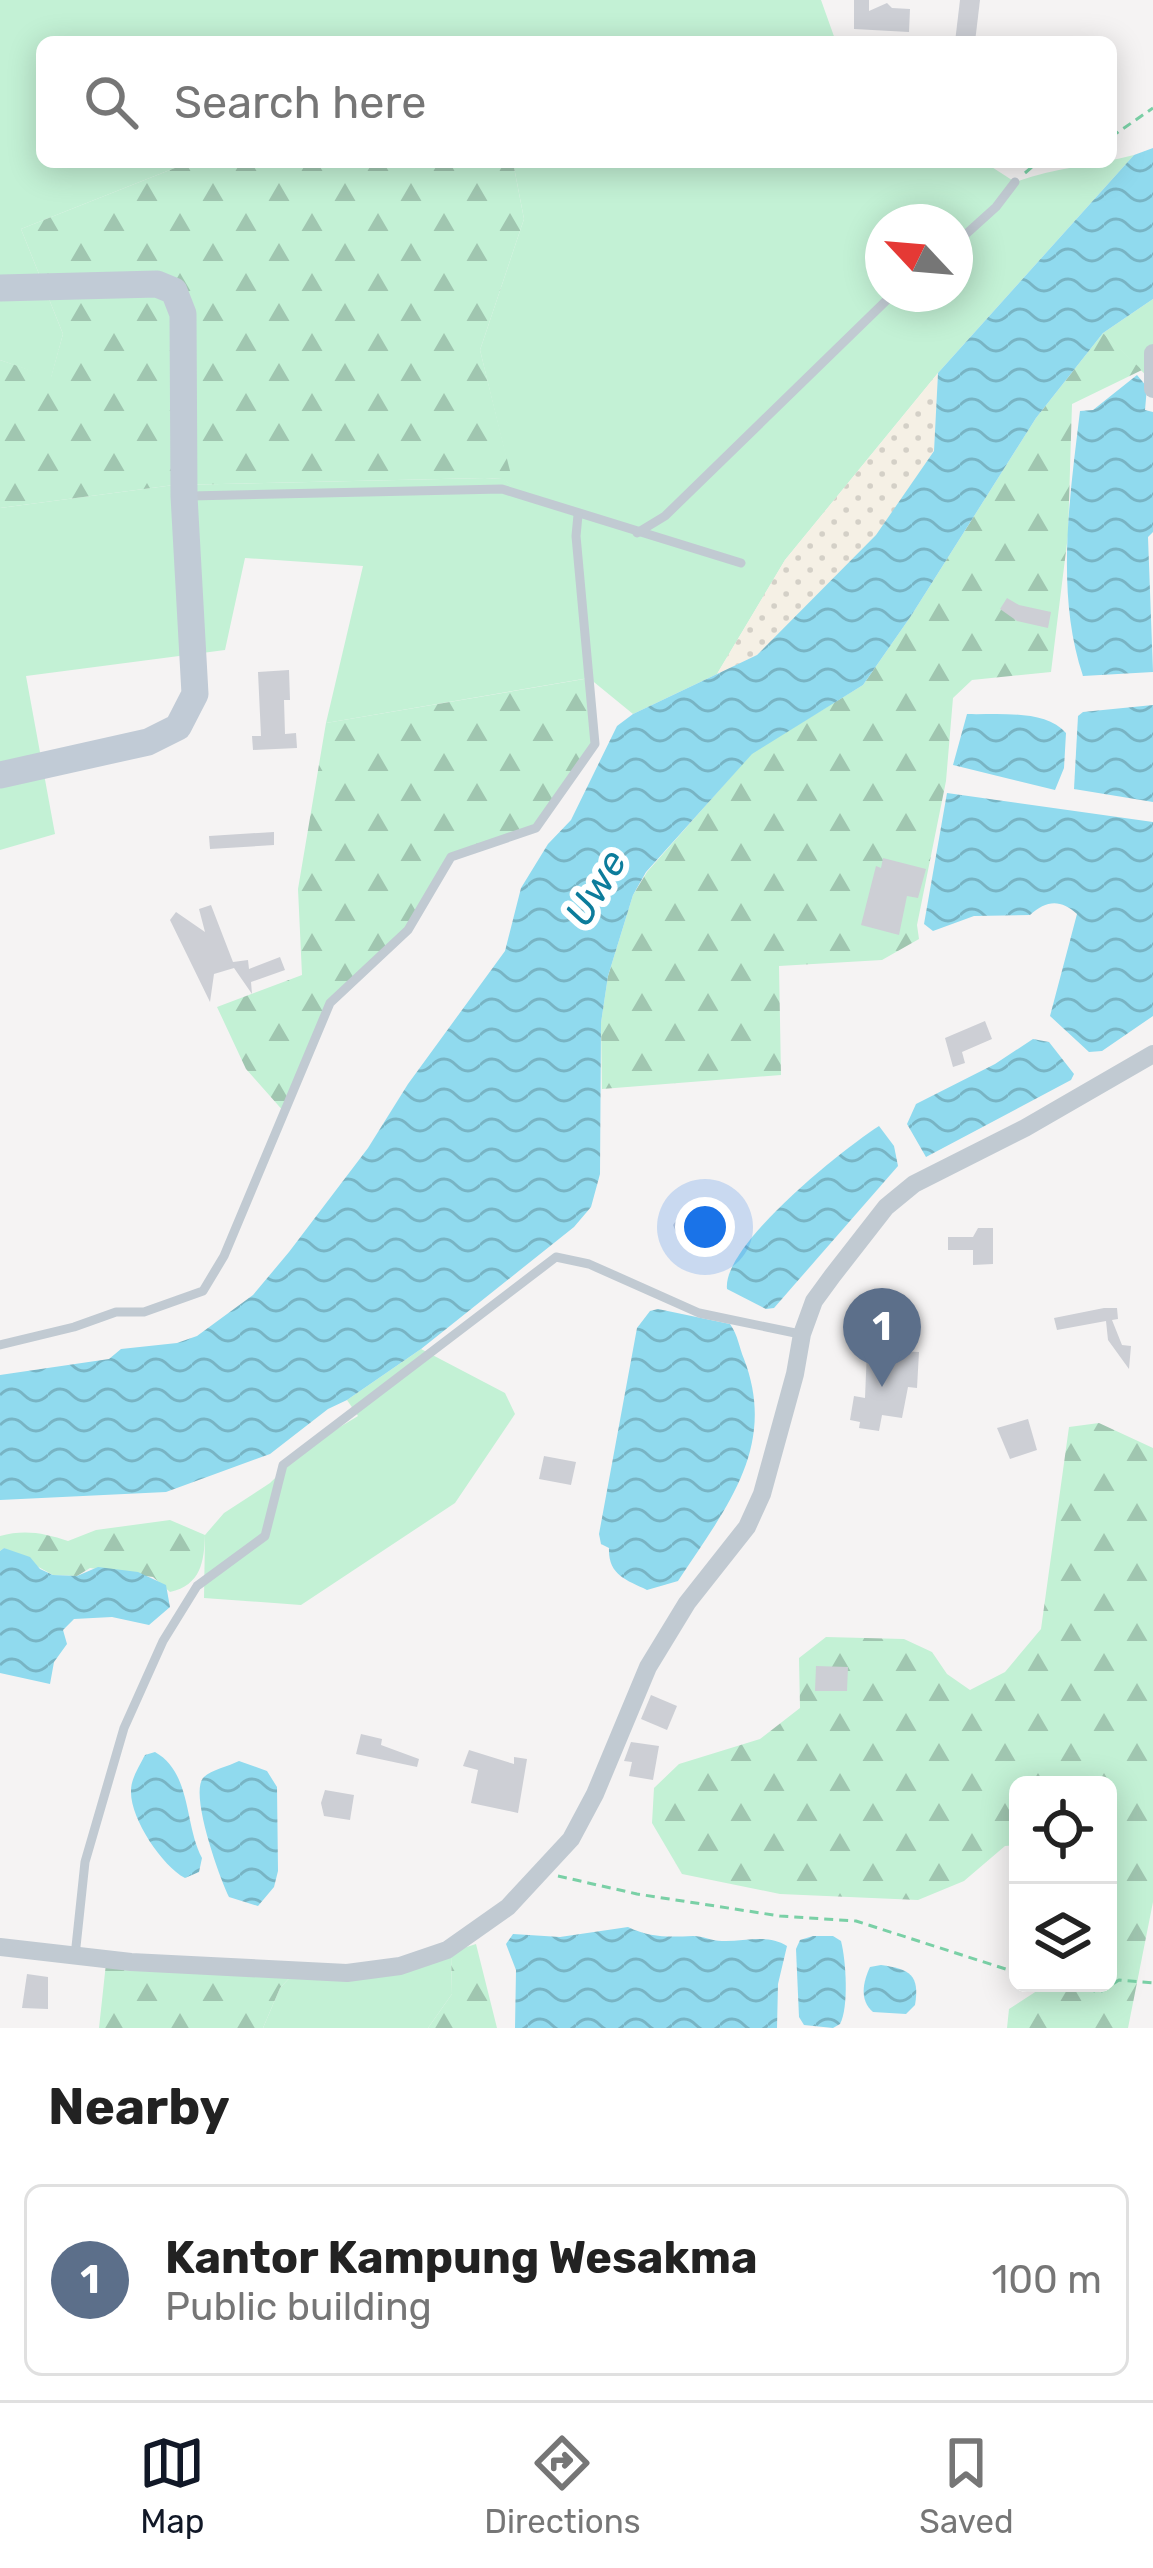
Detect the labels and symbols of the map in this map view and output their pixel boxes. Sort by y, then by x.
north arrow [865,204,973,312]
water label: Uwe [556,842,636,934]
your location [675,1197,735,1257]
pin: 1 [843,1288,921,1387]

